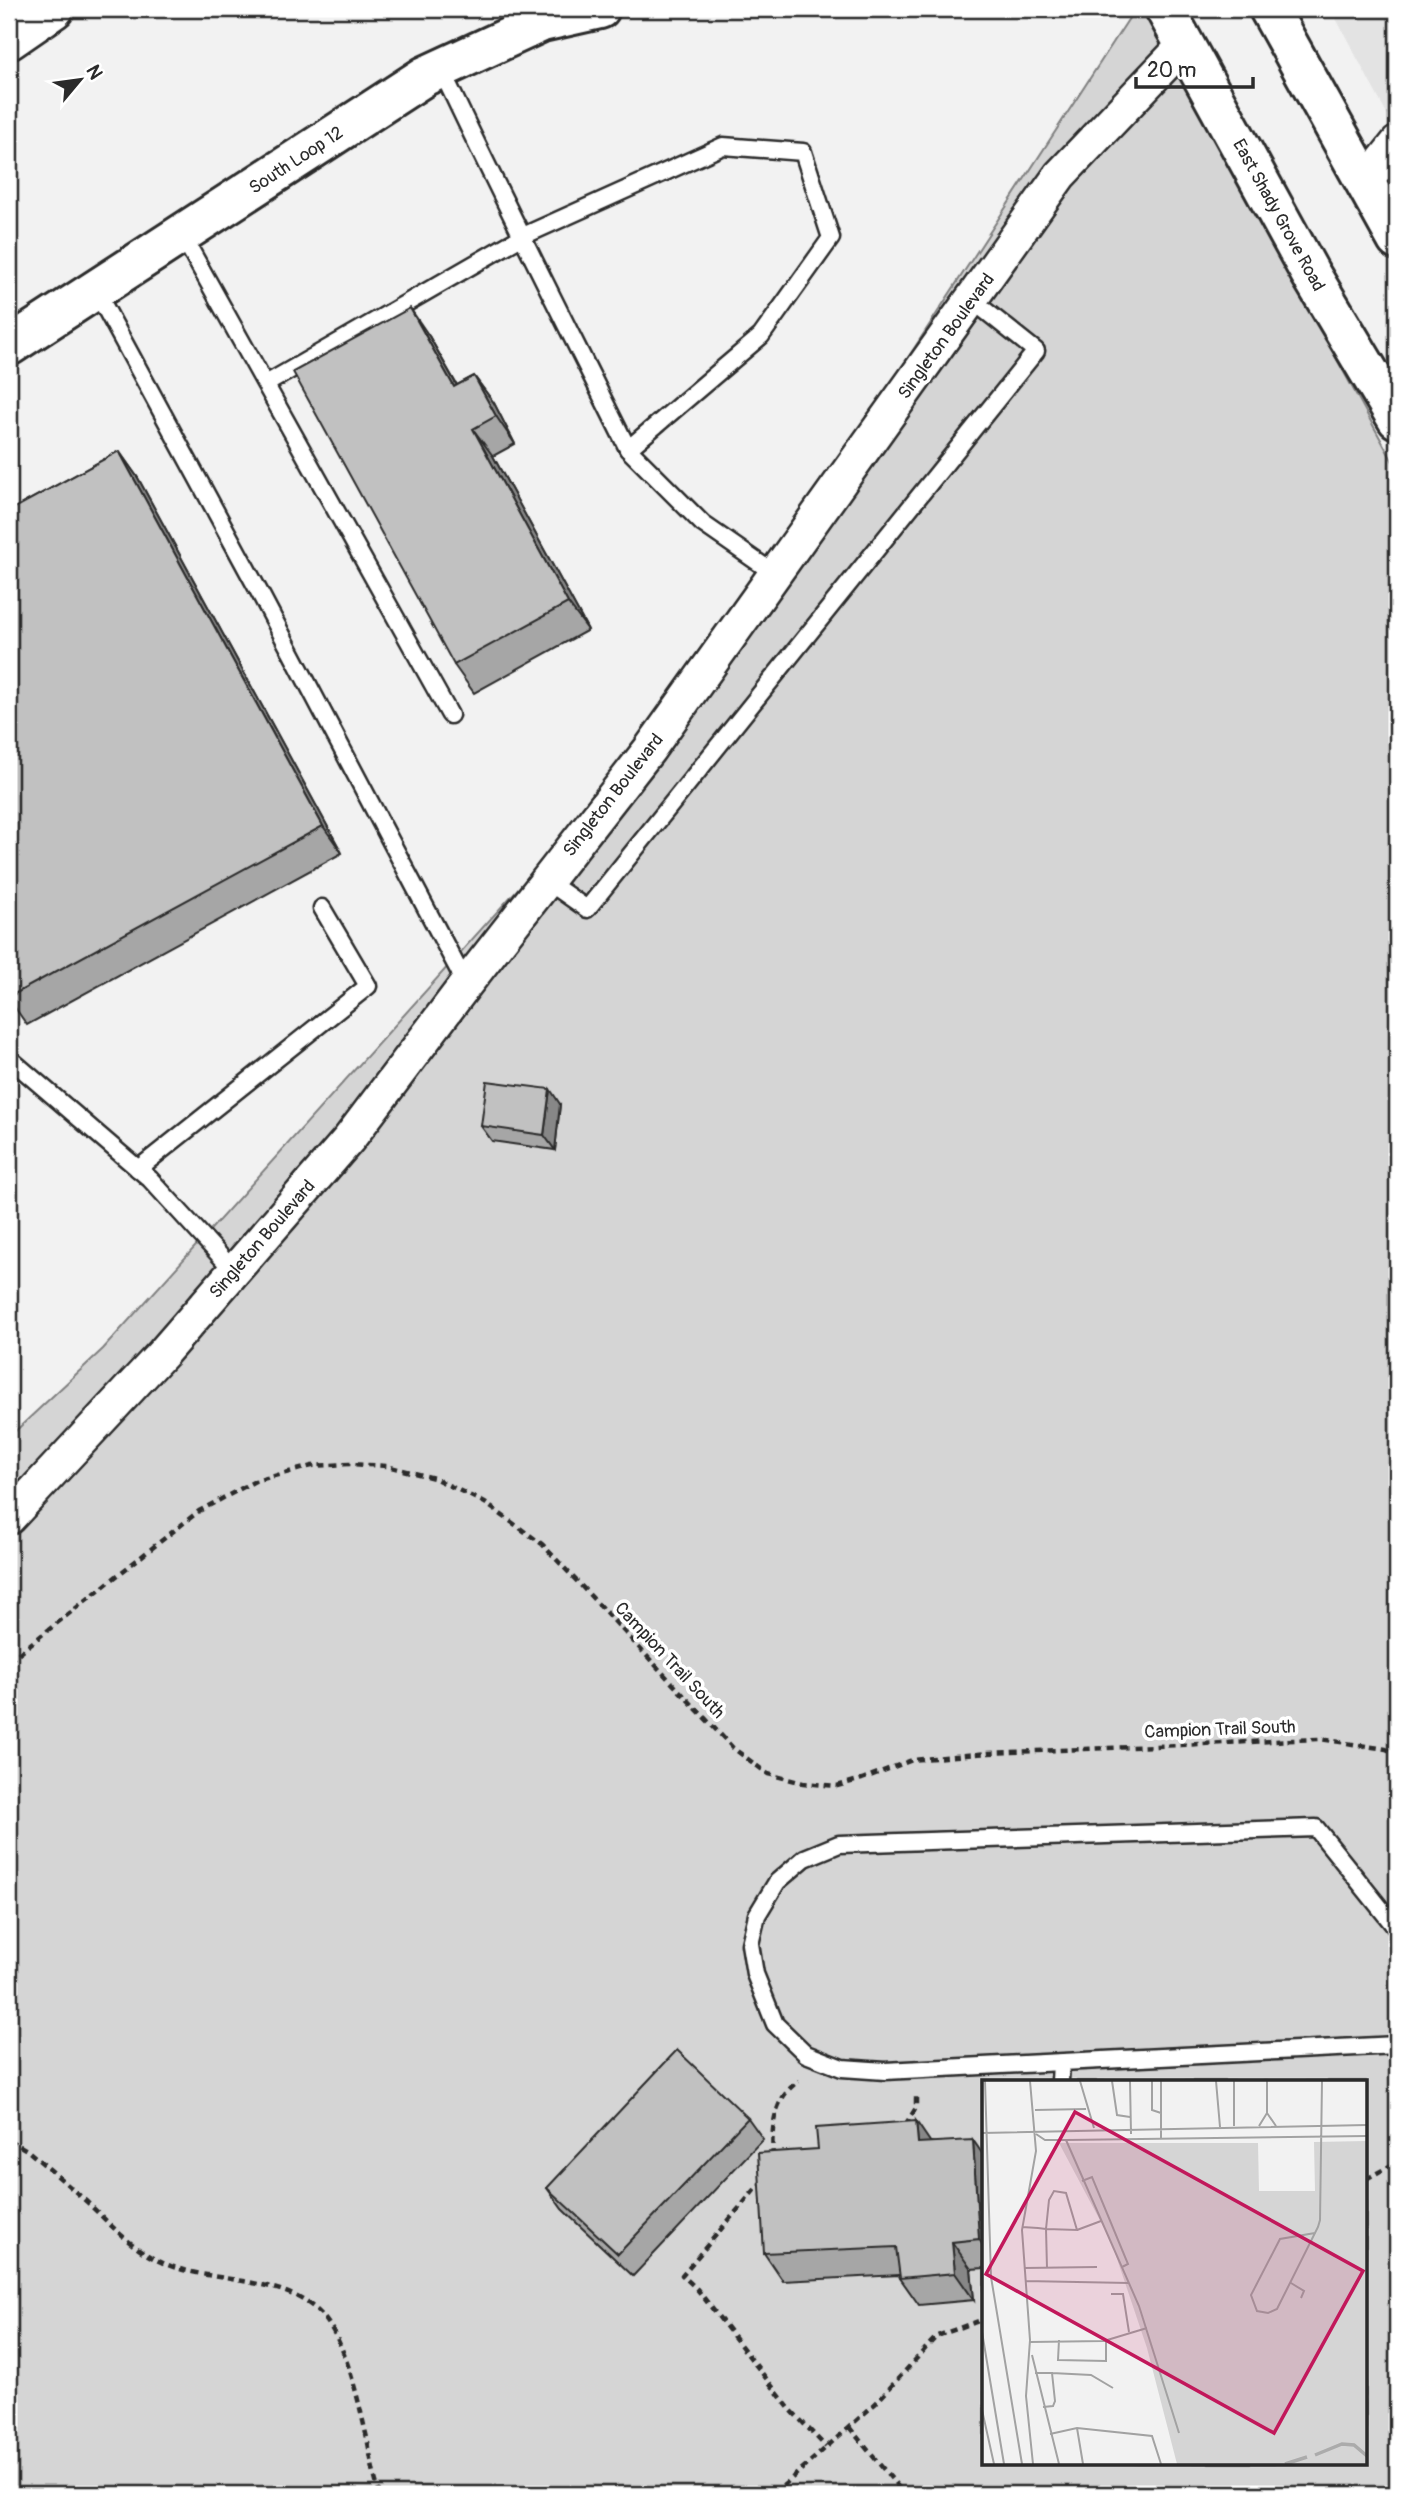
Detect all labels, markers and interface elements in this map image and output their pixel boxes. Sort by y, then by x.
north arrow [46,46,116,116]
scale bar [1136,46,1254,90]
text: 20 m [1147,57,1196,84]
text: N [80,61,108,84]
street label: South Loop 12 [245,121,348,199]
street label: East Shady Grove Road [1227,135,1330,295]
street label: Singleton Boulevard [893,269,1000,404]
street label: Singleton Boulevard [558,729,669,862]
street label: Singleton Boulevard [204,1175,320,1304]
street label: Campion Trail South [610,1597,730,1724]
street label: Campion Trail South [1144,1715,1296,1744]
inset map [982,2080,1368,2464]

